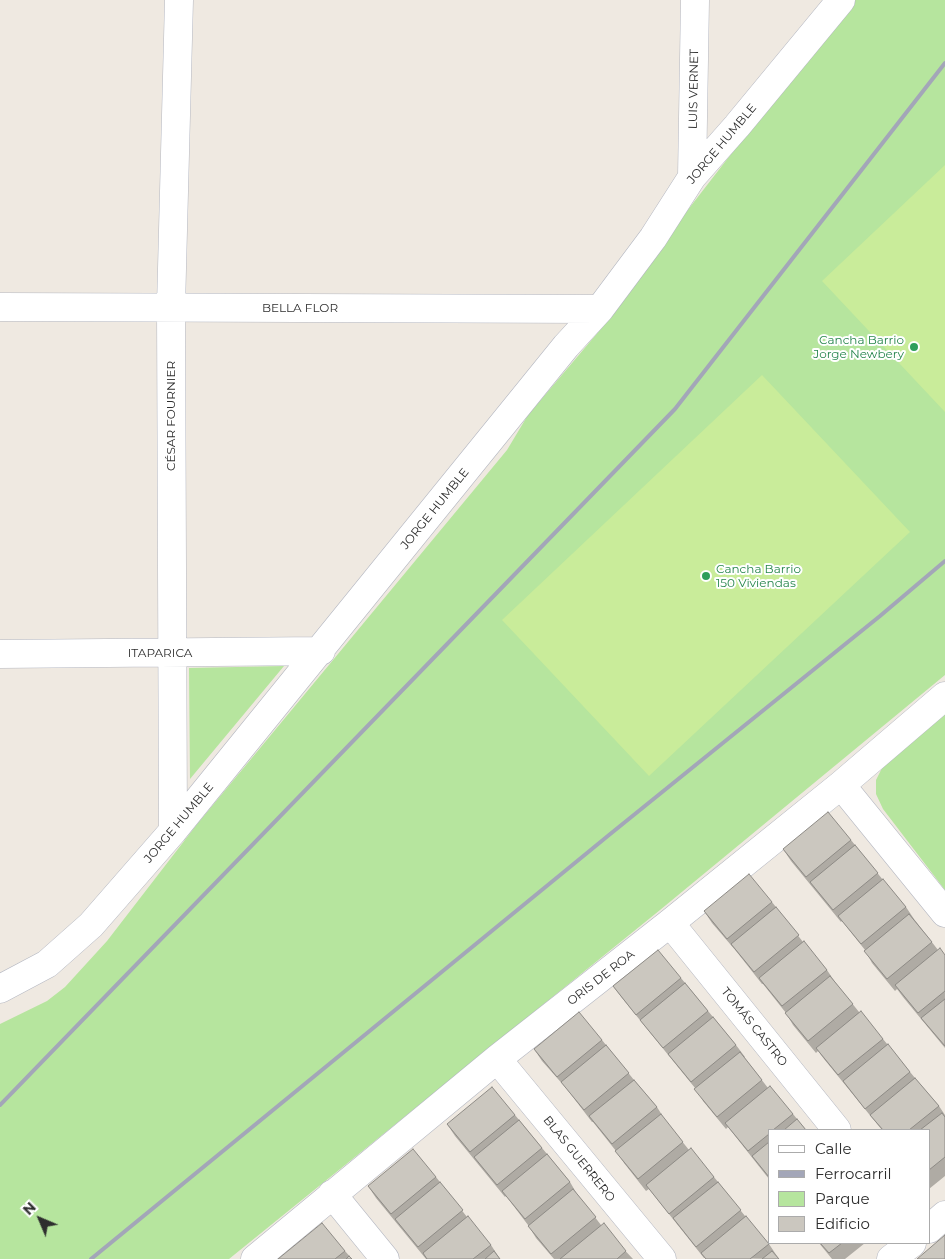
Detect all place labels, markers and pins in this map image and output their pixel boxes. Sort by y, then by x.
place label: Cancha Barrio Jorge Newbery [813,333,904,361]
marker: Cancha Barrio Jorge Newbery [908,341,920,353]
place label: Cancha Barrio 150 Viviendas [716,562,801,590]
marker: Cancha Barrio 150 Viviendas [700,570,712,582]

